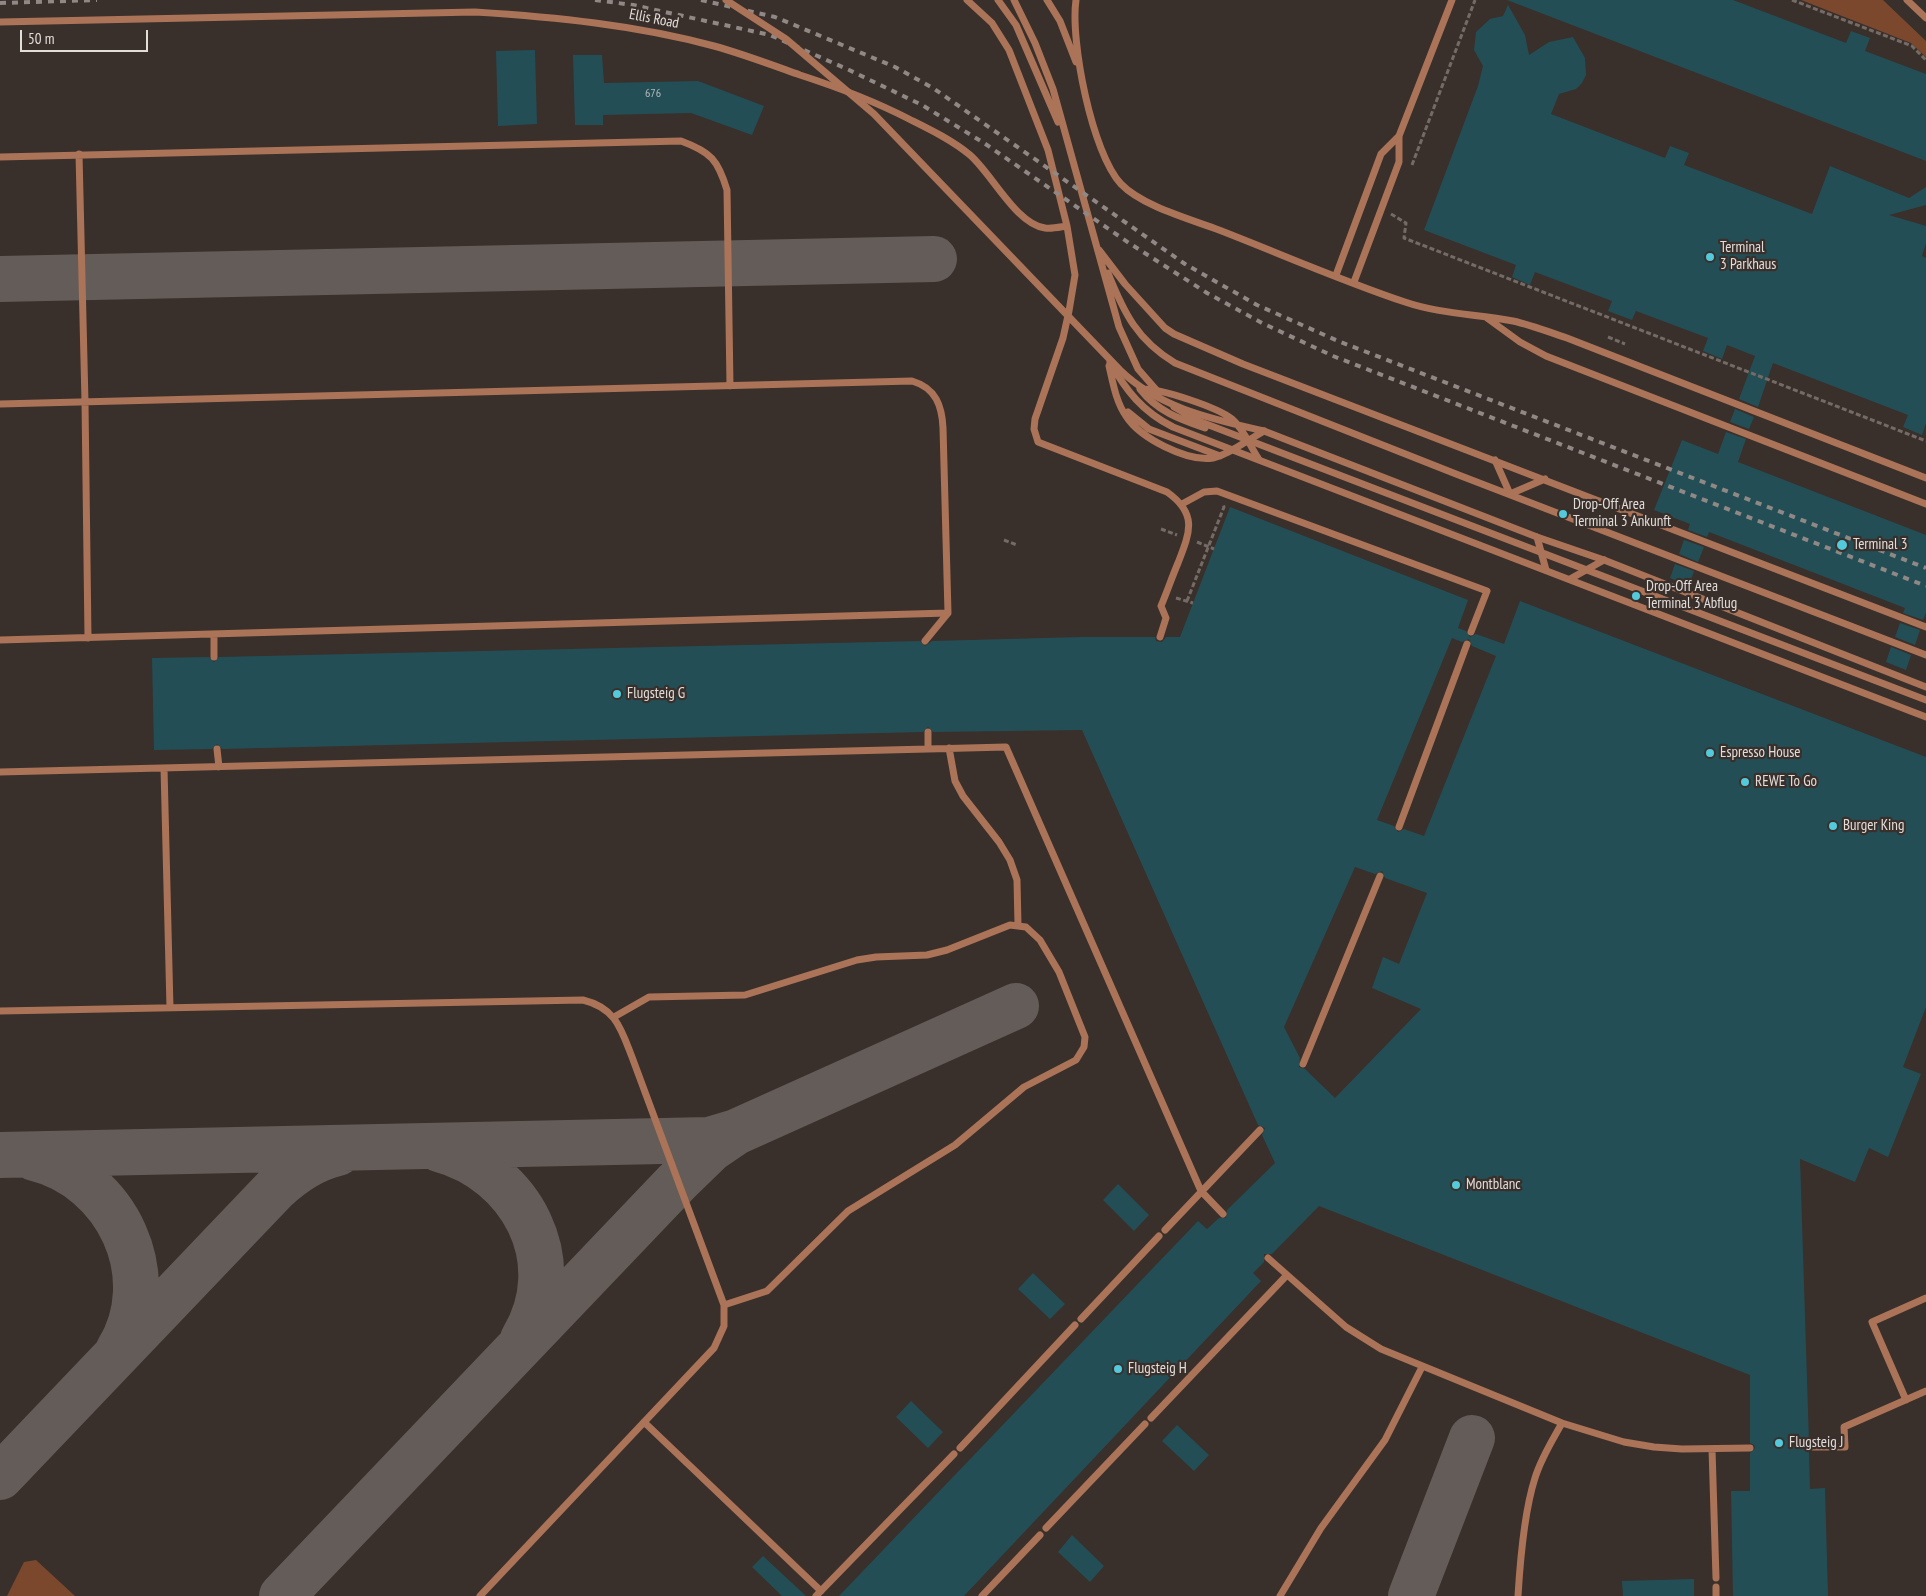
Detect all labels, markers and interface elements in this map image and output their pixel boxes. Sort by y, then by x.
street label: Ellis Road [627,5,681,33]
scale bar [22,20,150,52]
text: 50 m [28,29,54,48]
house number: 676 [645,87,661,101]
place label: Terminal 3 Parkhaus [1720,239,1776,274]
marker: Terminal 3 Parkhaus [1704,251,1716,263]
place label: Drop-Off Area Terminal 3 Ankunft [1573,496,1671,531]
marker: Drop-Off Area Terminal 3 Ankunft [1557,508,1569,520]
place label: Terminal 3 [1853,536,1907,554]
marker: Terminal 3 [1835,538,1849,552]
place label: Drop-Off Area Terminal 3 Abflug [1646,578,1737,613]
marker: Drop-Off Area Terminal 3 Abflug [1630,590,1642,602]
place label: Flugsteig G [627,685,685,703]
marker: Flugsteig G [611,688,623,700]
place label: Espresso House [1720,744,1800,762]
marker: Espresso House [1704,747,1716,759]
place label: REWE To Go [1755,773,1817,791]
marker: REWE To Go [1739,776,1751,788]
place label: Burger King [1843,817,1904,835]
marker: Burger King [1827,820,1839,832]
place label: Montblanc [1466,1176,1521,1194]
marker: Montblanc [1450,1179,1462,1191]
place label: Flugsteig H [1128,1360,1187,1378]
marker: Flugsteig H [1112,1363,1124,1375]
place label: Flugsteig J [1789,1434,1843,1452]
marker: Flugsteig J [1773,1437,1785,1449]

